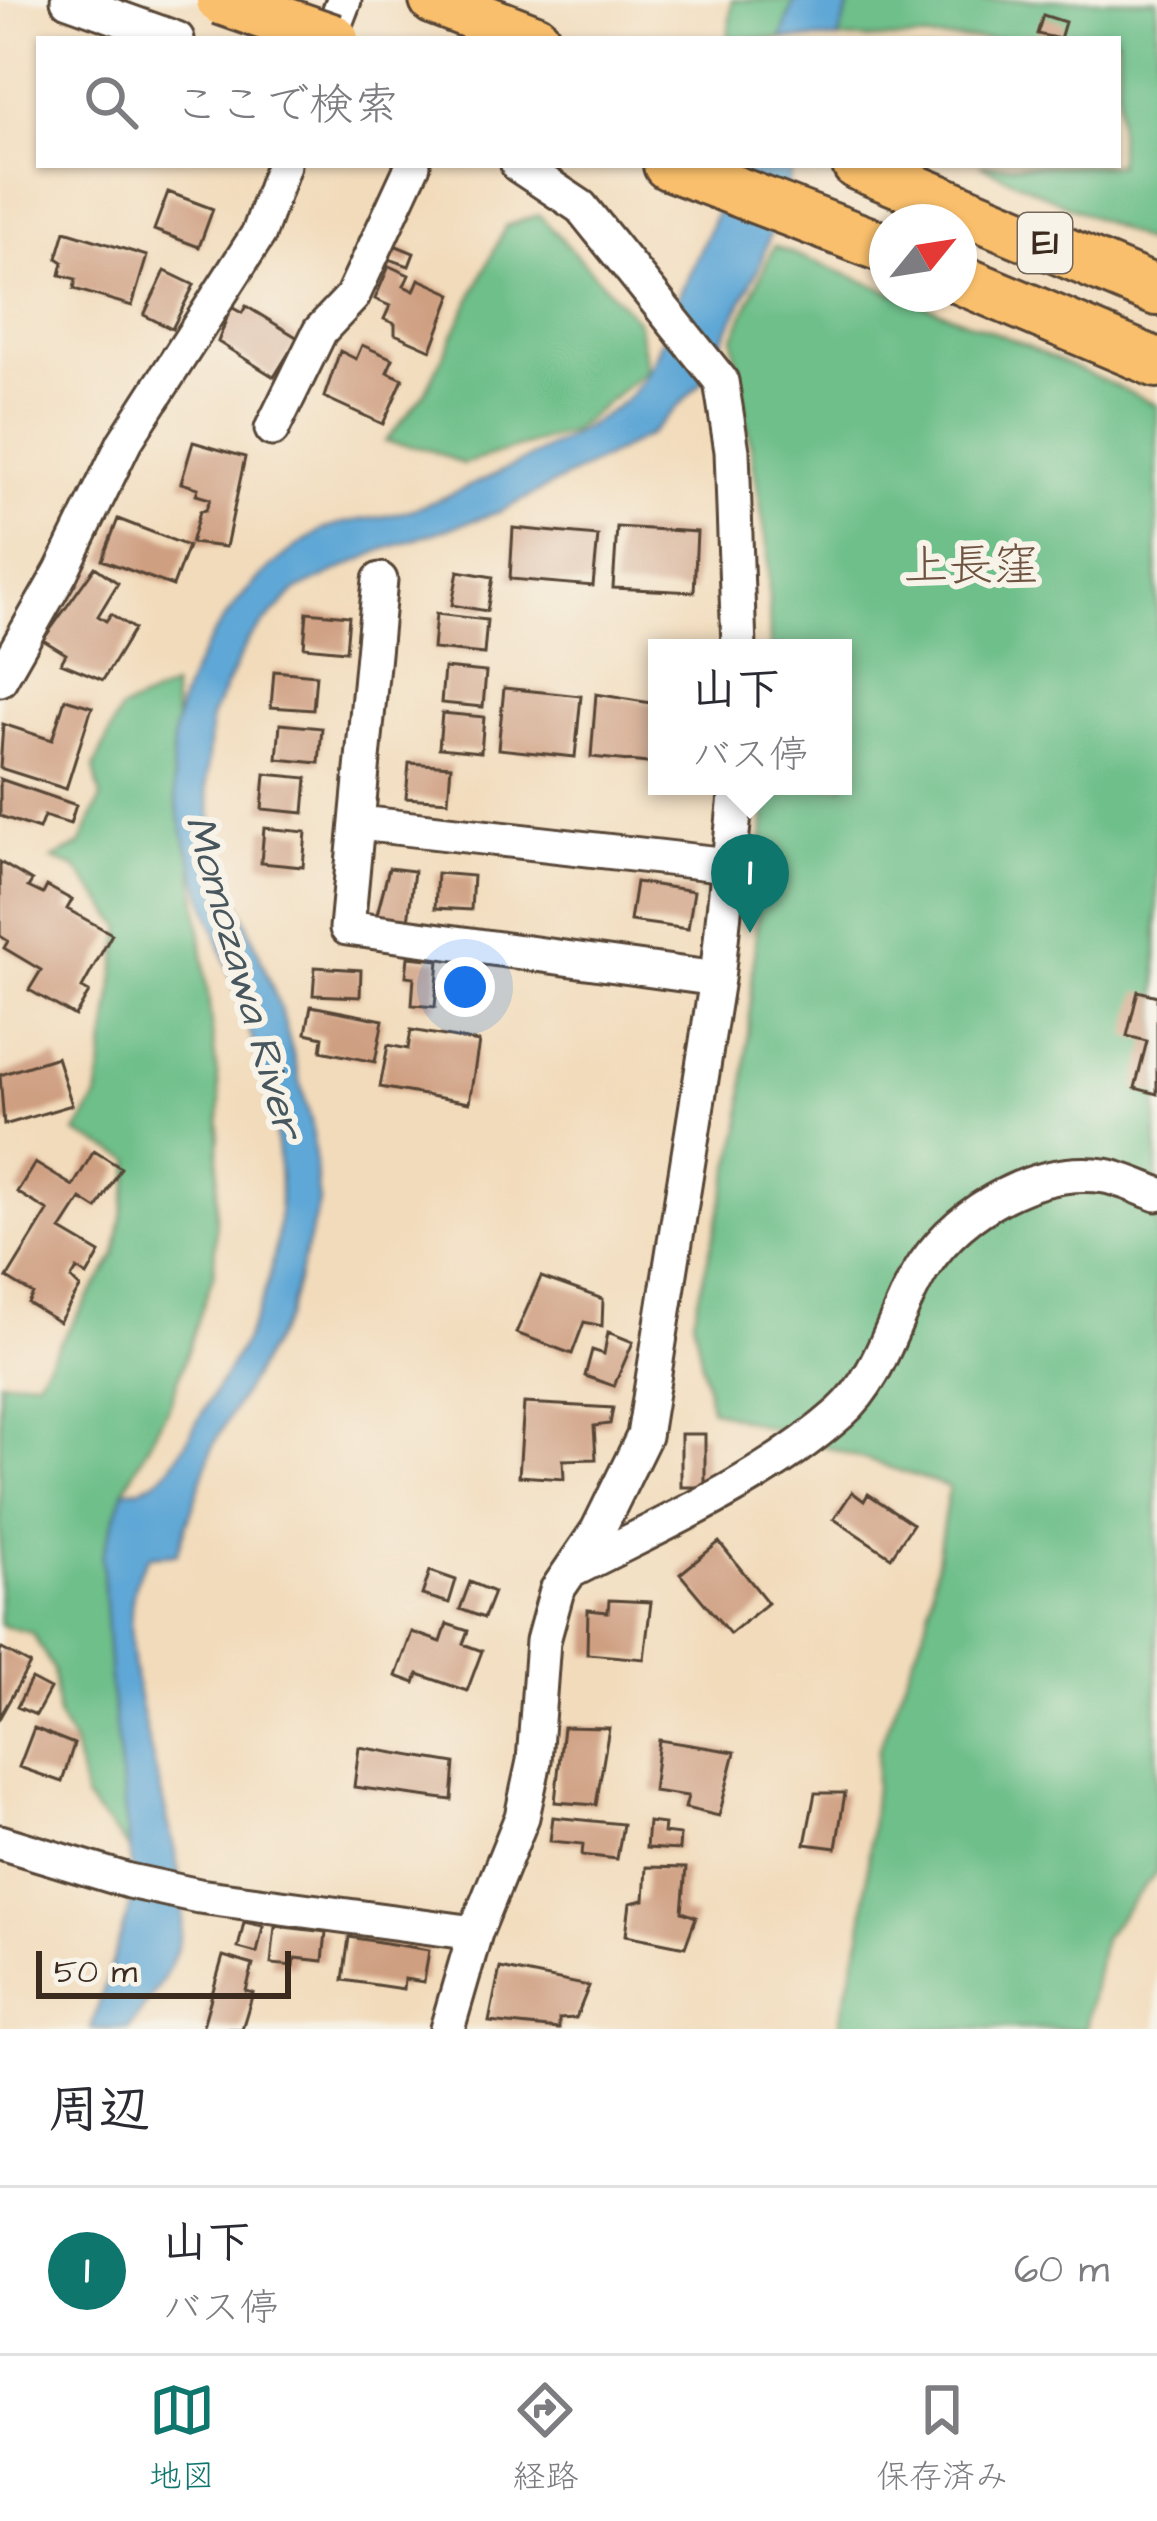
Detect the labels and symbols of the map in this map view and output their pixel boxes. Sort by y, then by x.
north arrow [869,204,977,312]
road number: E1 [1018,213,1072,273]
district label: 上長窪 [903,536,1039,598]
water label: Momozawa River [169,809,318,1149]
pin: 1 [711,834,789,933]
your location [435,957,495,1017]
scale bar [36,1945,291,1998]

